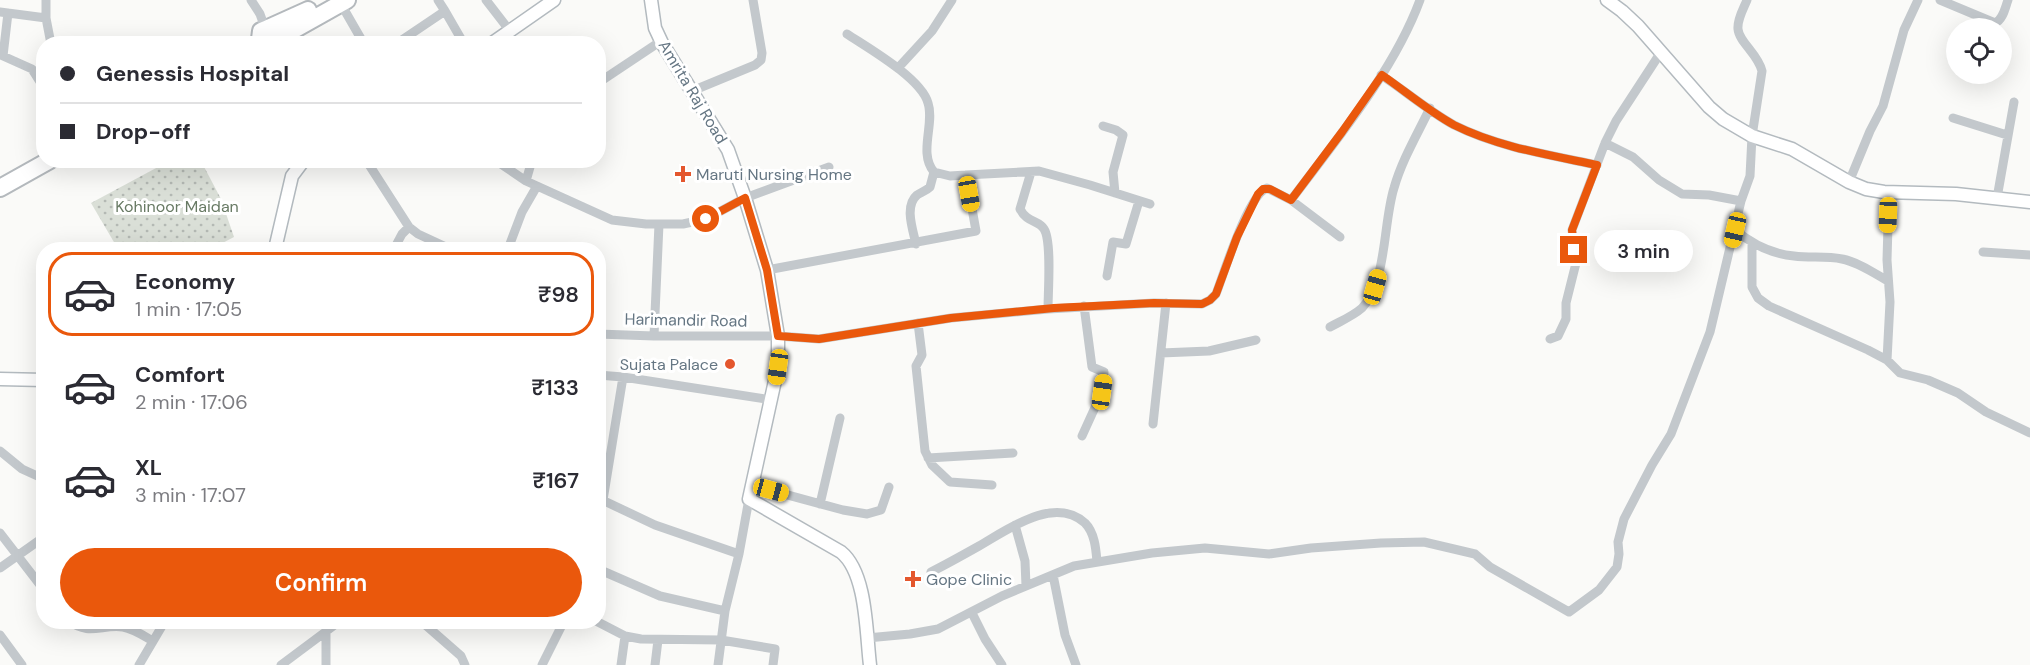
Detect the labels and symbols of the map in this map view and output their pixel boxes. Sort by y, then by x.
street label: Amrita Raj Road [654,36,732,148]
place label: Maruti Nursing Home [696,164,852,185]
marker: Maruti Nursing Home [674,165,692,183]
car [957,175,981,213]
park label: Kohinoor Maidan [115,196,239,217]
car [1878,197,1898,233]
route start [692,205,719,232]
car [1722,210,1748,250]
callout: 3 min [1595,229,1694,271]
route end [1560,236,1587,263]
car [1361,267,1389,307]
street label: Harimandir Road [624,308,748,332]
car [767,348,789,386]
place label: Sujata Palace [620,354,718,375]
marker: Sujata Palace [723,357,737,371]
car [1091,373,1113,411]
car [751,477,791,503]
place label: Gope Clinic [926,569,1012,590]
marker: Gope Clinic [904,570,922,588]

